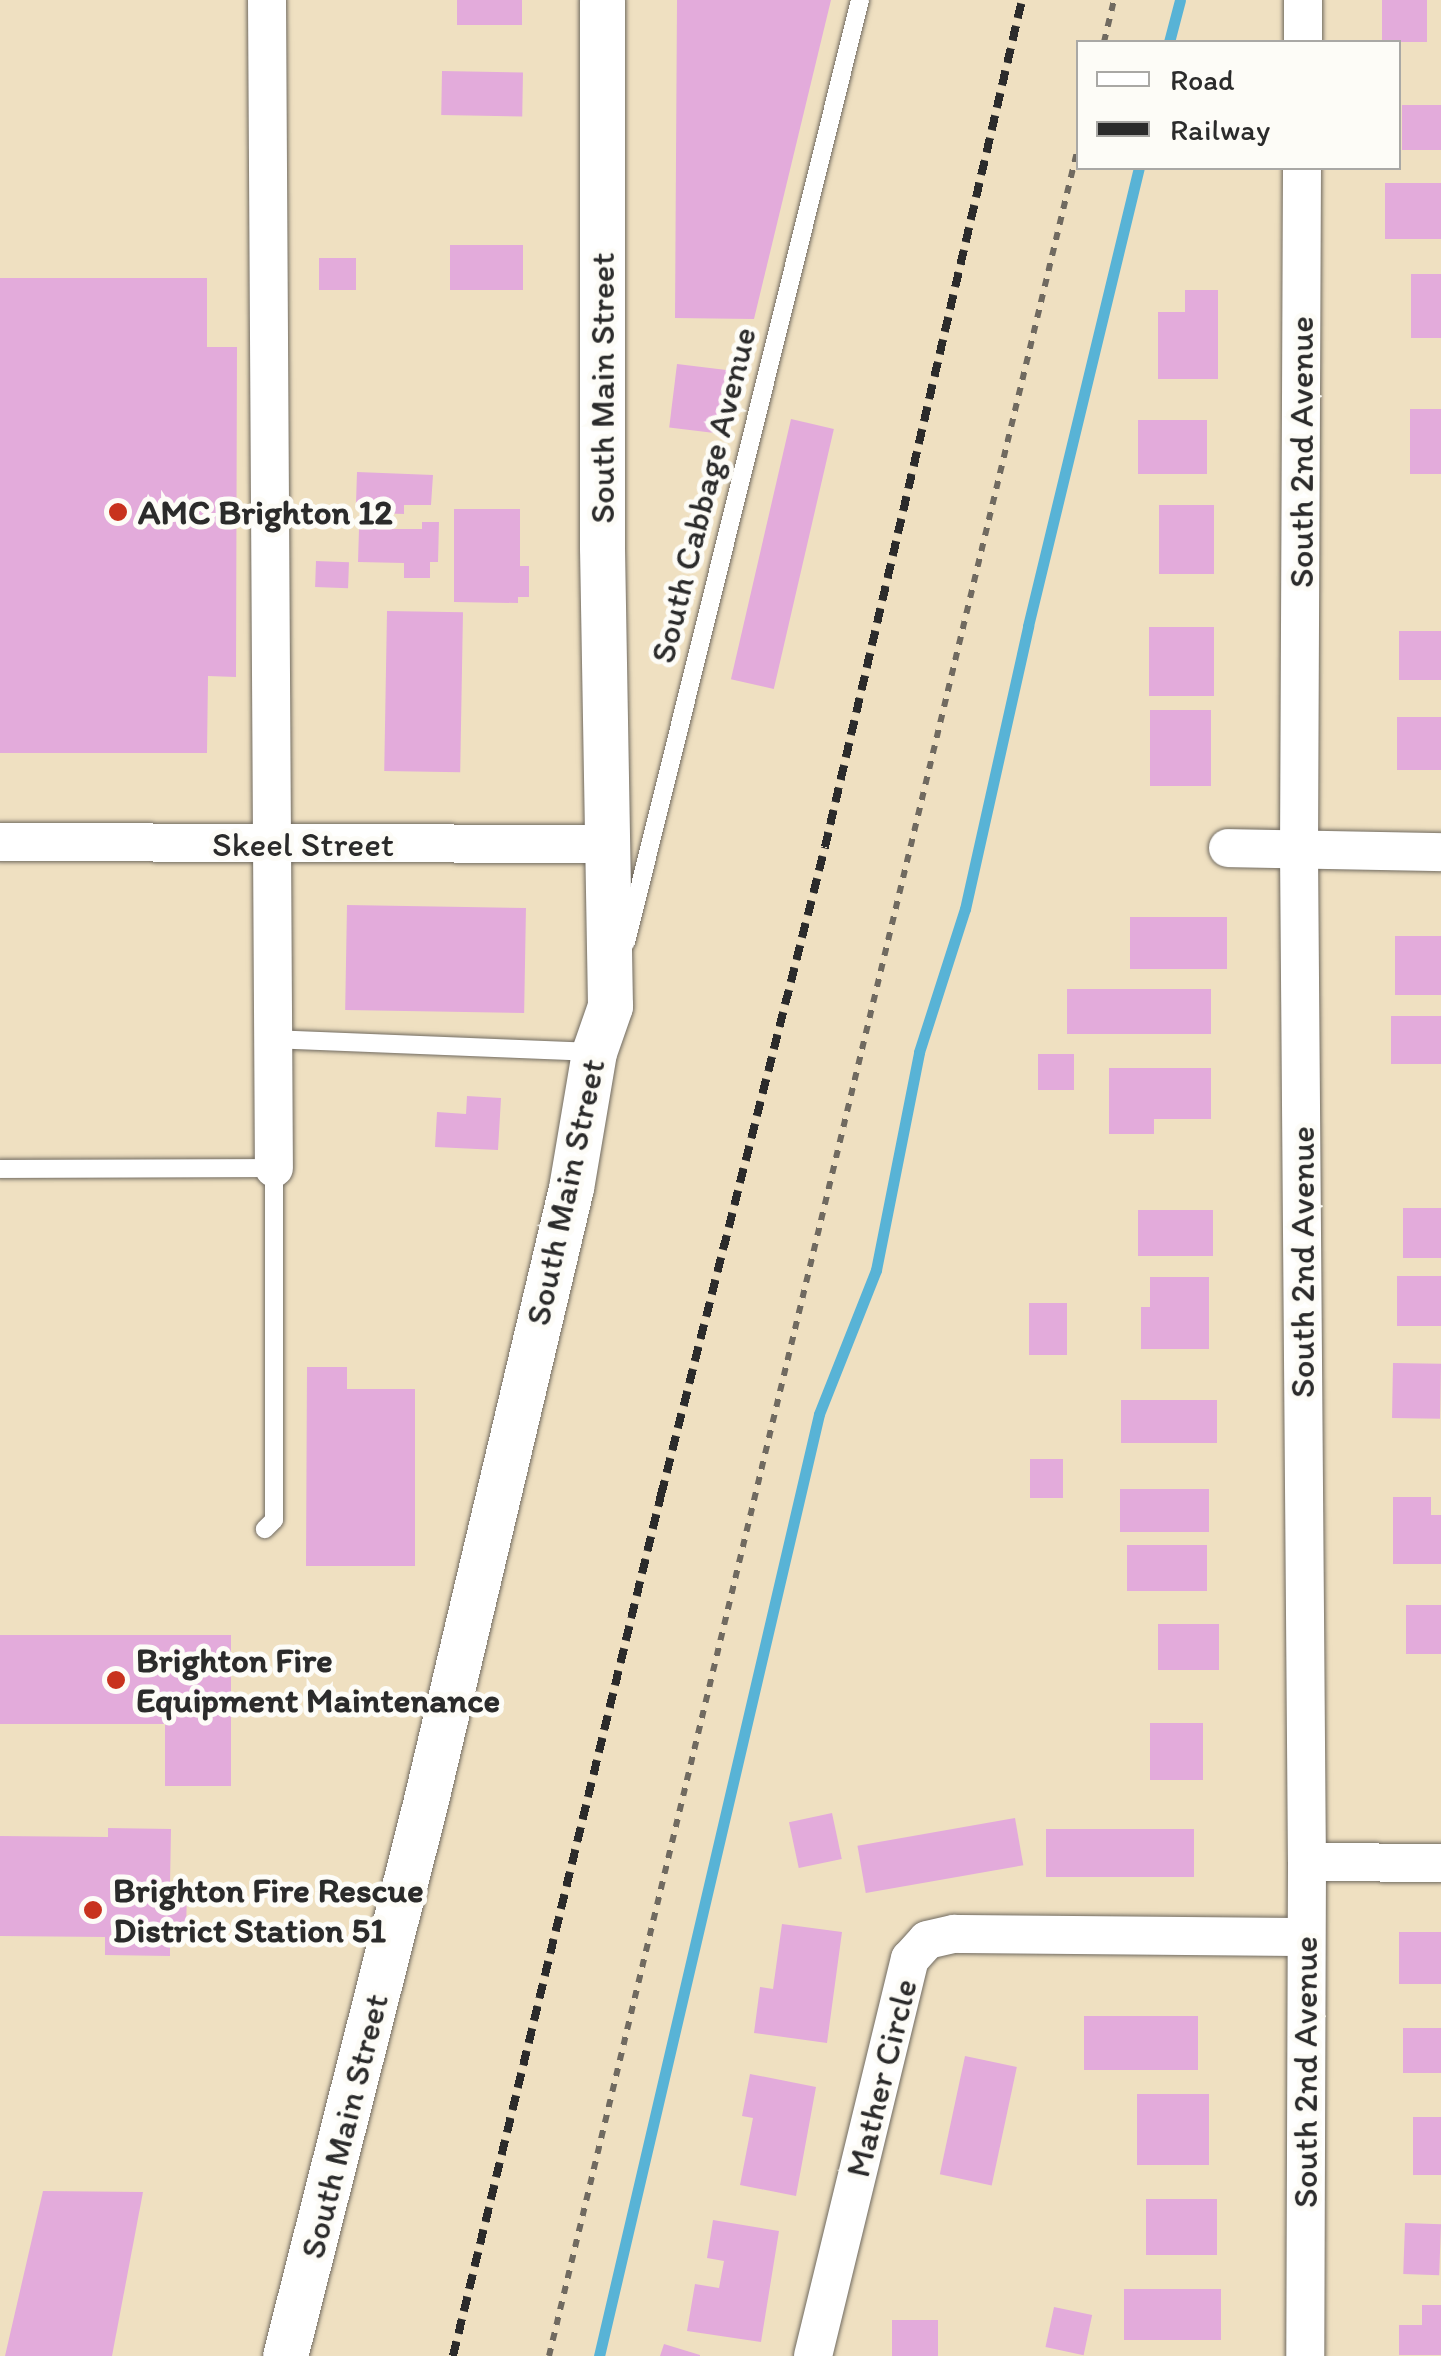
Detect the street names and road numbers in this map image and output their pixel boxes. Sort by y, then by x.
street label: South Main Street [581,253,623,523]
street label: South 2nd Avenue [1280,317,1322,587]
street label: South Cabbage Avenue [641,324,765,666]
street label: Skeel Street [212,823,394,865]
street label: South Main Street [516,1055,614,1329]
street label: South 2nd Avenue [1281,1127,1323,1397]
street label: South 2nd Avenue [1284,1937,1326,2207]
street label: Mather Circle [836,1975,926,2181]
street label: South Main Street [291,1990,397,2262]

